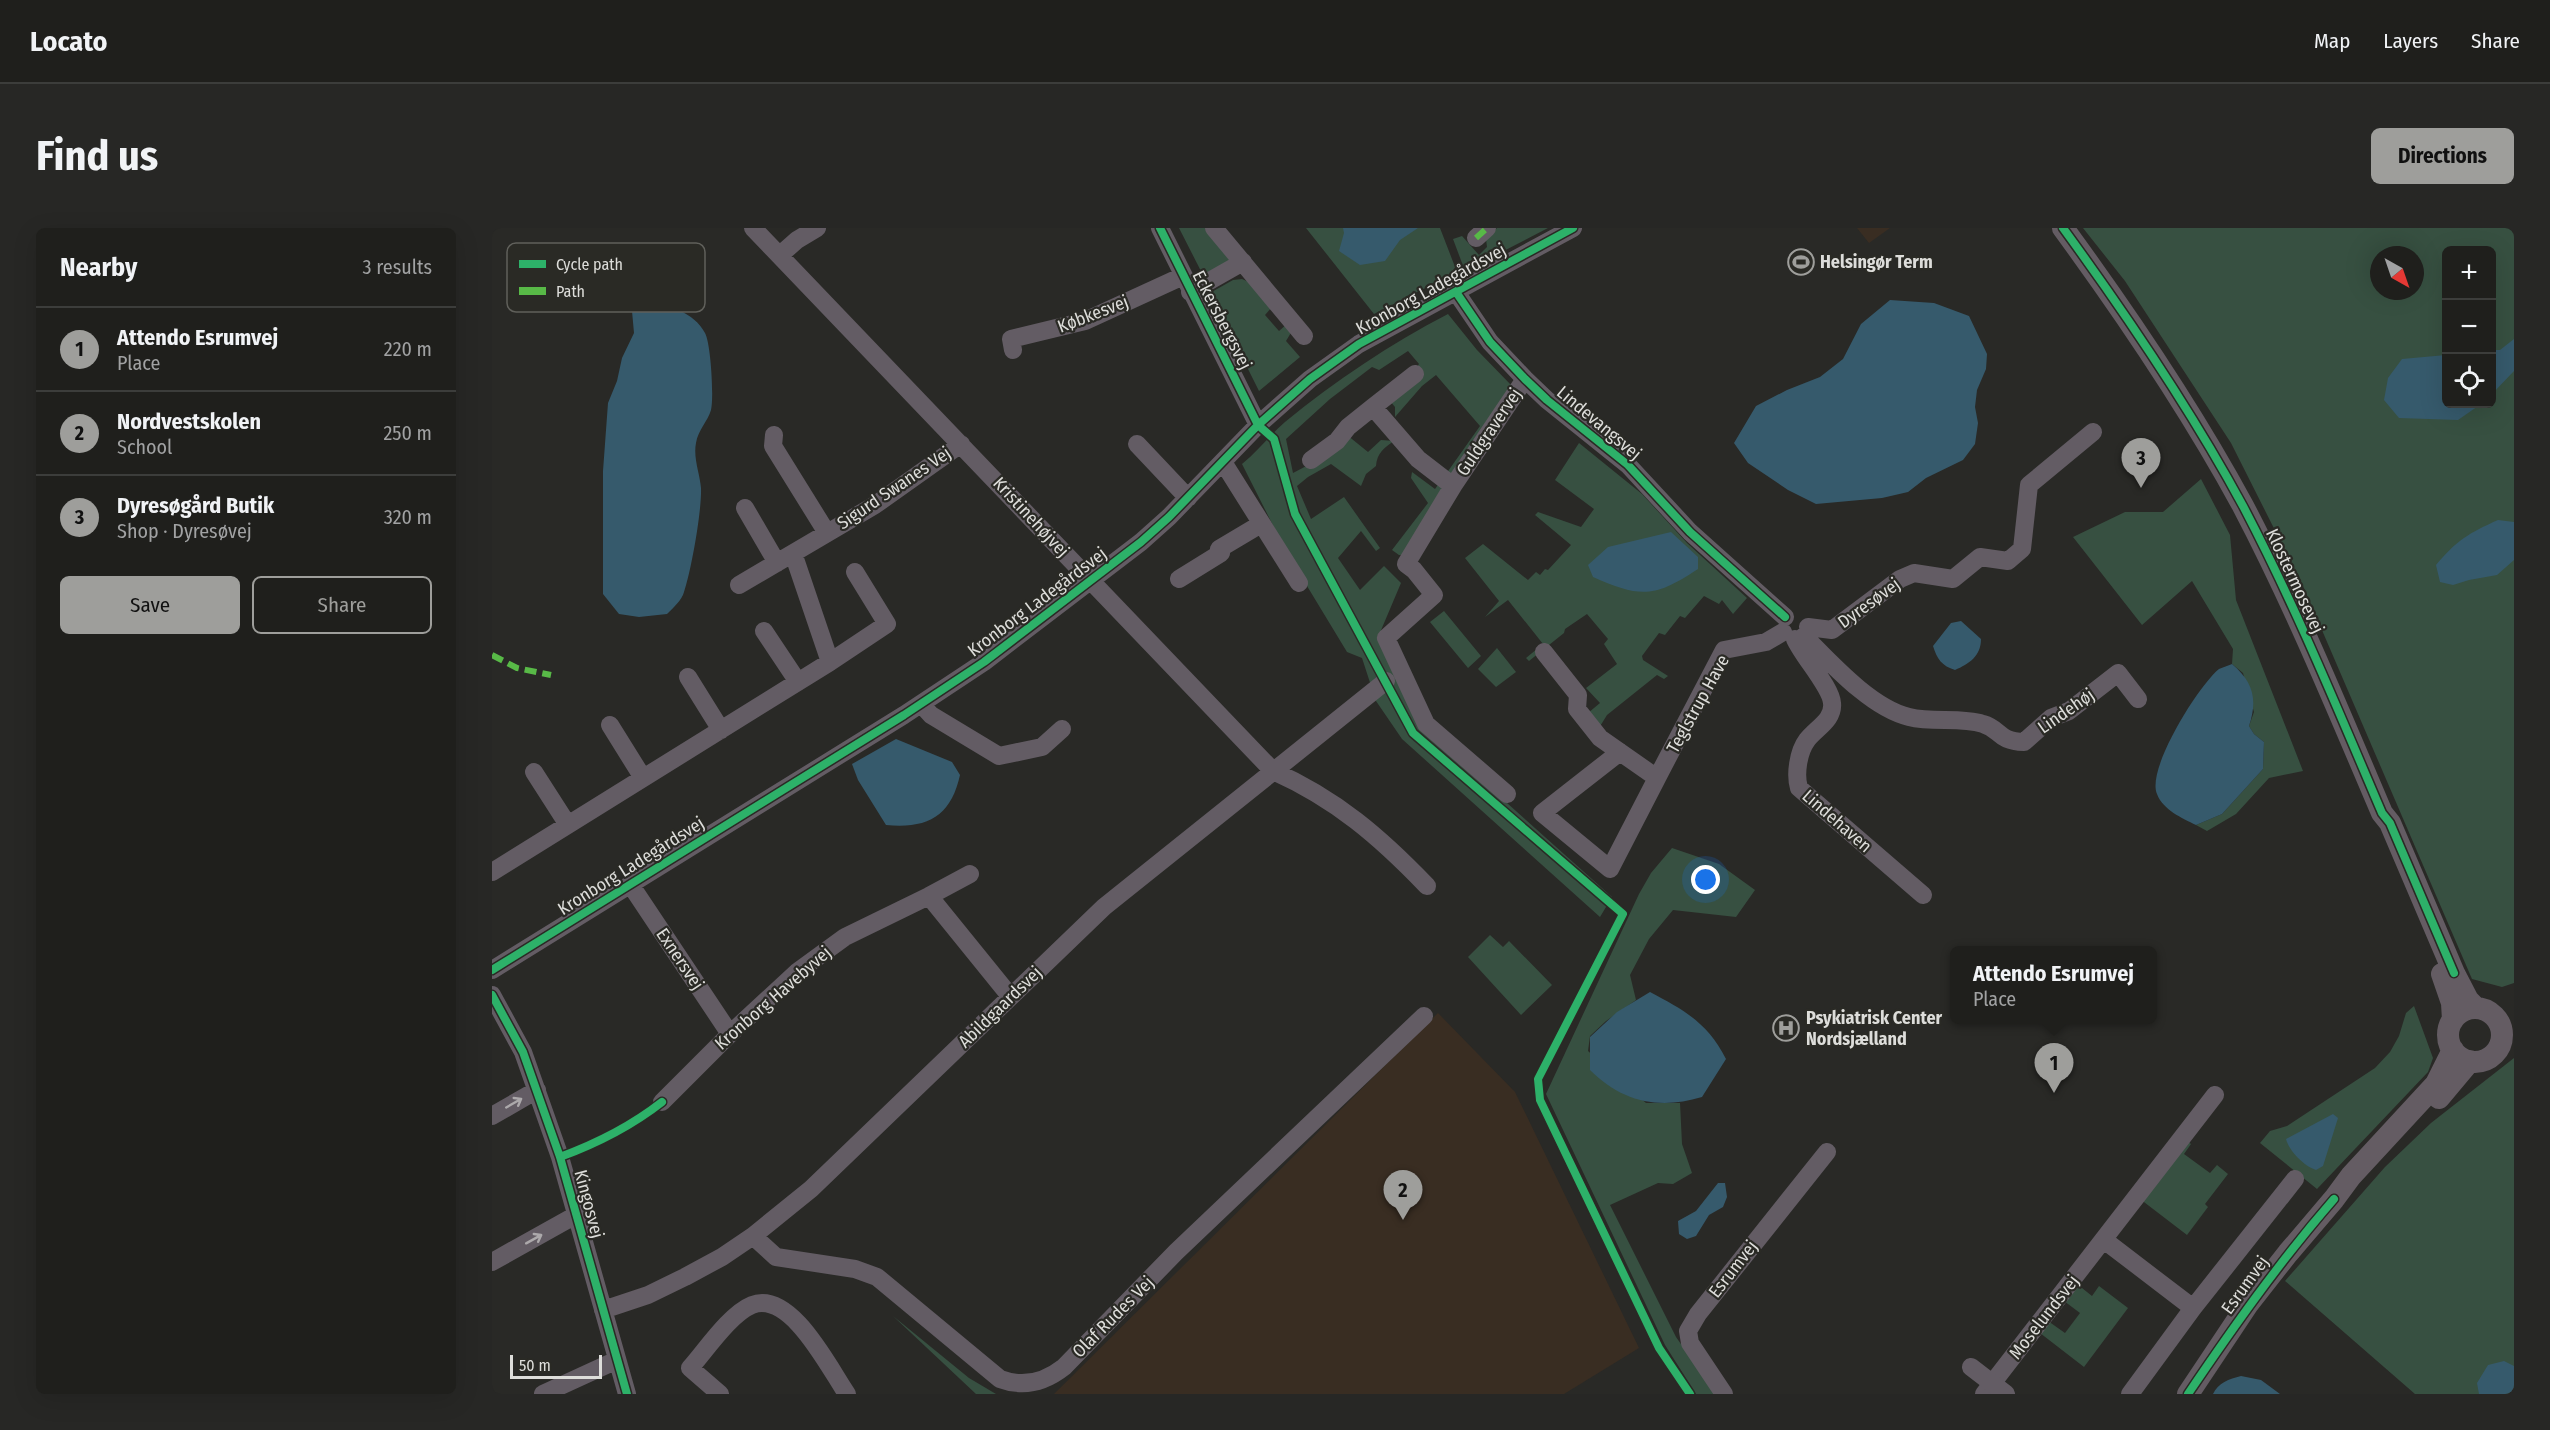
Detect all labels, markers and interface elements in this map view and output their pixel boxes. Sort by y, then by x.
text: Locato [30,25,108,58]
text: Map [2314,28,2350,54]
text: Layers [2383,28,2438,54]
text: Share [2471,28,2520,54]
button: Directions [2371,128,2514,184]
text: Find us [36,131,158,181]
street label: Kronborg Ladegårdsvej [1352,239,1510,339]
legend [507,243,705,312]
north arrow [2370,246,2424,300]
map controls [2442,246,2496,408]
button: + [2442,246,2496,300]
sports icon: Helsingør Term [1786,247,1816,277]
place label: Helsingør Term [1820,251,1933,273]
text: Nearby [60,252,137,283]
text: 3 results [363,255,432,279]
text: Cycle path [556,255,623,274]
street label: Eckersbergsvej [1188,267,1256,373]
text: Path [556,282,585,301]
street label: Købkesvej [1054,290,1132,338]
button: − [2442,300,2496,354]
text: Attendo Esrumvej [117,324,278,351]
text: 1 [75,337,84,361]
text: 220 m [384,337,432,361]
text: Place [117,351,160,375]
button: locate [2442,354,2496,408]
street label: Lindevangsvej [1552,381,1646,465]
street label: Guldgravervej [1452,384,1526,480]
text: Nordvestskolen [117,408,261,435]
text: 2 [75,421,84,445]
text: 250 m [384,421,432,445]
text: School [117,435,172,459]
pin: 3 [2122,438,2160,488]
street label: Sigurd Swanes Vej [833,442,955,534]
street label: Kristinehøjvej [988,472,1074,562]
text: Dyresøgård Butik [117,492,274,519]
text: 3 [75,505,84,529]
text: 320 m [384,505,432,529]
text: Shop · Dyresøvej [117,519,252,543]
street label: Klostermosevej [2261,525,2329,637]
street label: Kronborg Ladegårdsvej [963,543,1111,661]
street label: Dyresøvej [1834,573,1904,633]
button: Save [60,576,240,634]
button: Share [252,576,432,634]
street label: Teglstrup Have [1662,651,1734,757]
street label: Lindehøj [2033,684,2099,738]
street label: Lindehaven [1798,785,1876,857]
street label: Kronborg Ladegårdsvej [554,812,708,920]
your location [1691,865,1720,894]
street label: Exnersvej [651,924,709,994]
street label: Kronborg Havebyvej [710,941,836,1055]
popup [1950,946,2157,1024]
text: Attendo Esrumvej [1973,960,2134,987]
street label: Abildgaardsvej [954,962,1046,1052]
text: Place [1973,987,2016,1011]
place label: Psykiatrisk Center Nordsjælland [1806,1007,1943,1050]
hospital icon: Psykiatrisk Center Nordsjælland [1771,1013,1801,1043]
pin: 1 [2034,1044,2074,1093]
one-way arrow [505,1097,523,1108]
street label: Kingosvej [569,1167,609,1241]
pin: 2 [1384,1170,1422,1220]
one-way arrow [525,1233,542,1245]
street label: Esrumvej [1704,1236,1762,1302]
street label: Esrumvej [2216,1252,2274,1318]
street label: Moselundsvej [2004,1270,2084,1364]
street label: Olaf Rudes Vej [1068,1272,1158,1362]
scale bar [510,1352,602,1380]
text: 50 m [519,1356,551,1375]

